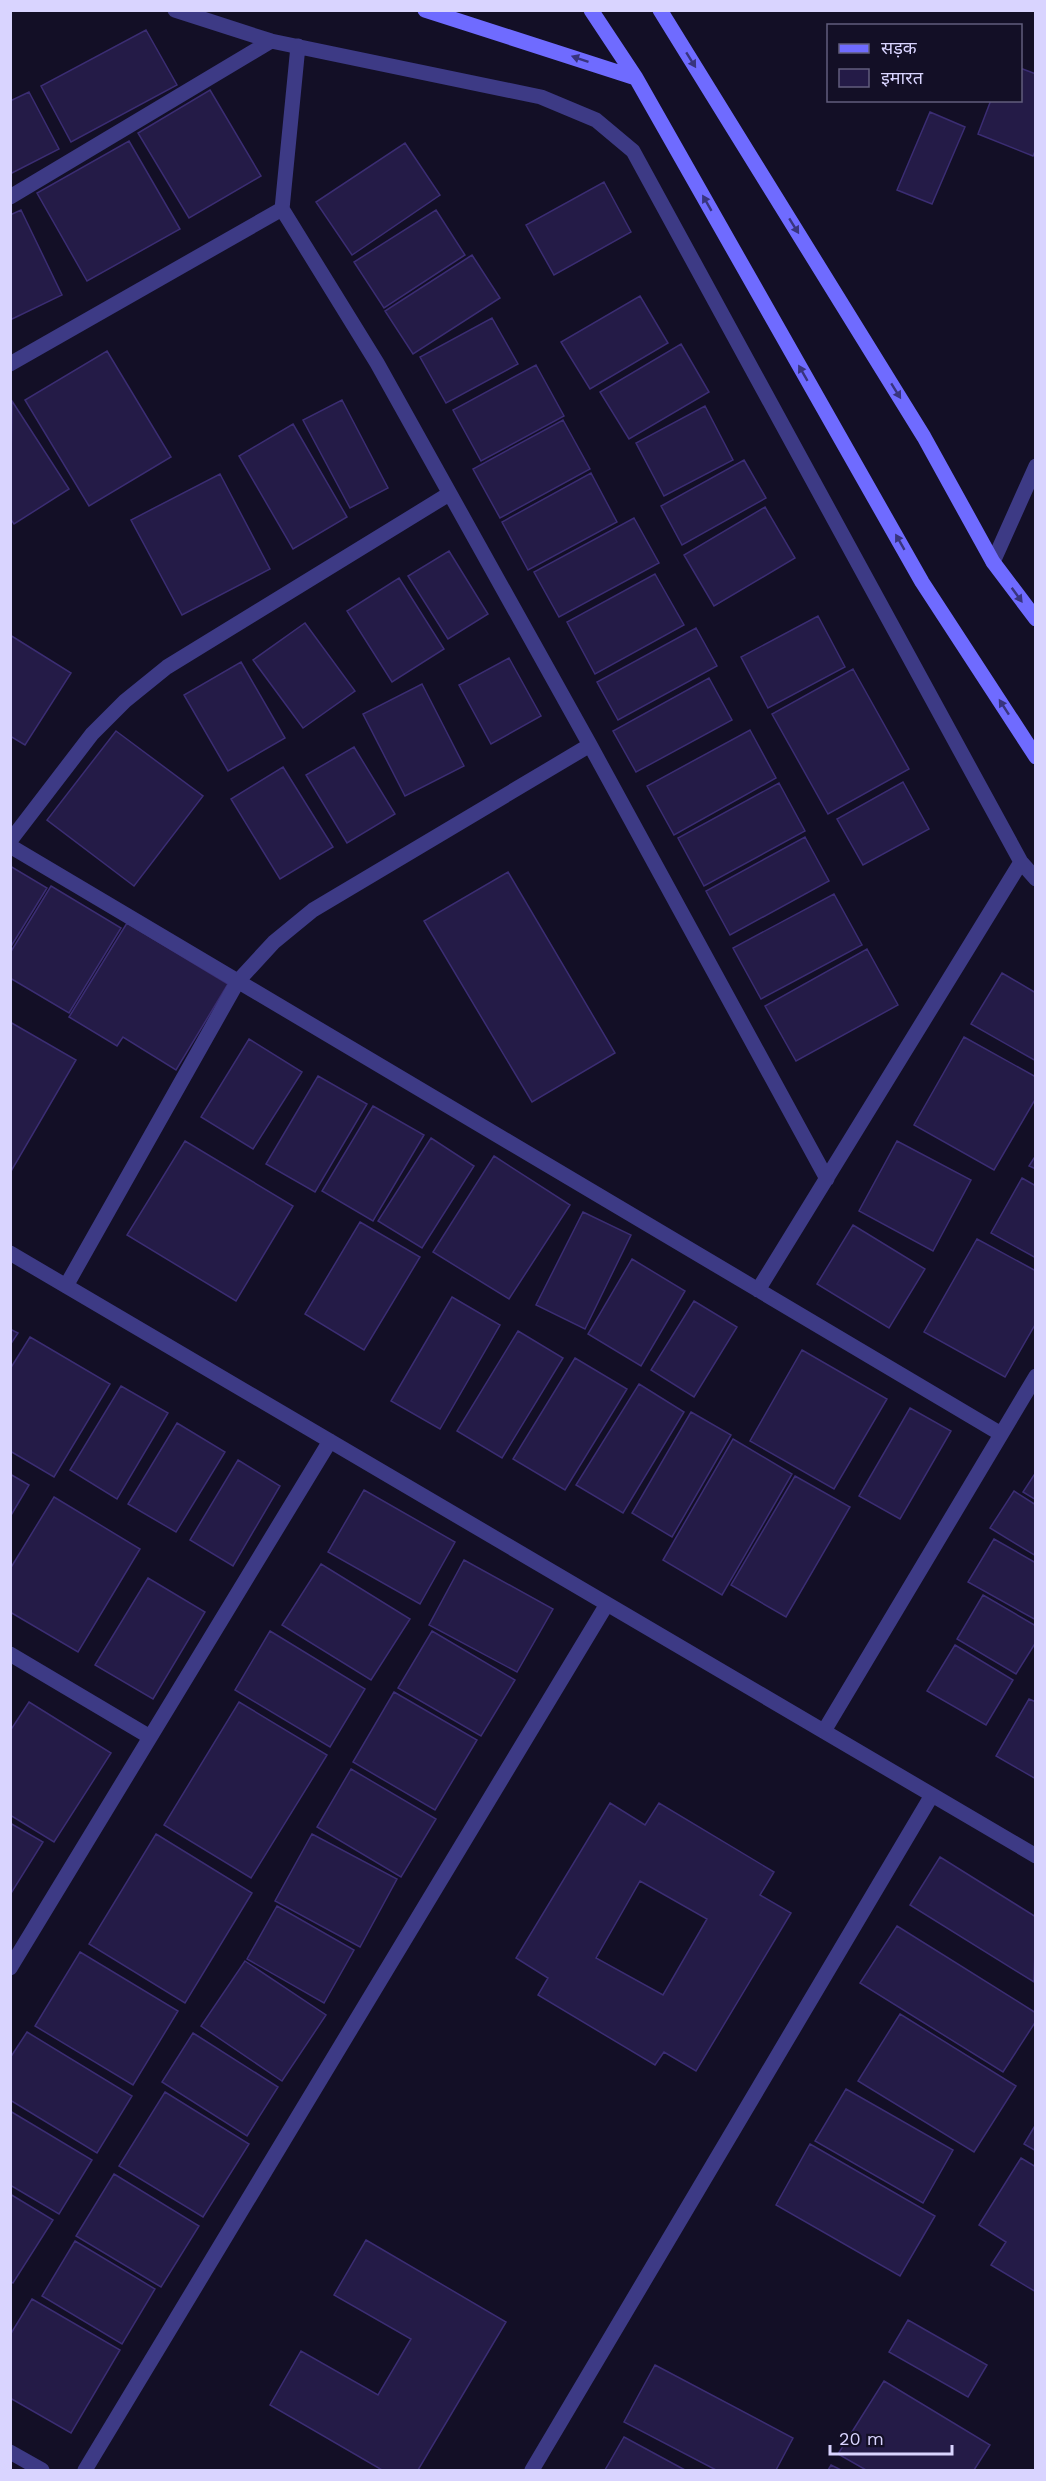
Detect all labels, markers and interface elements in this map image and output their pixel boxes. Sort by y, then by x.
legend [827,24,1022,102]
text: सड़क [881,37,918,58]
one-way arrow [685,52,696,68]
one-way arrow [571,54,589,64]
text: इमारत [881,67,924,88]
one-way arrow [702,195,712,212]
one-way arrow [788,218,799,234]
one-way arrow [798,365,809,381]
one-way arrow [891,383,902,400]
one-way arrow [895,534,905,551]
one-way arrow [1011,587,1023,602]
one-way arrow [998,699,1009,716]
scale bar [830,2418,952,2456]
text: 20 m [839,2428,884,2449]

